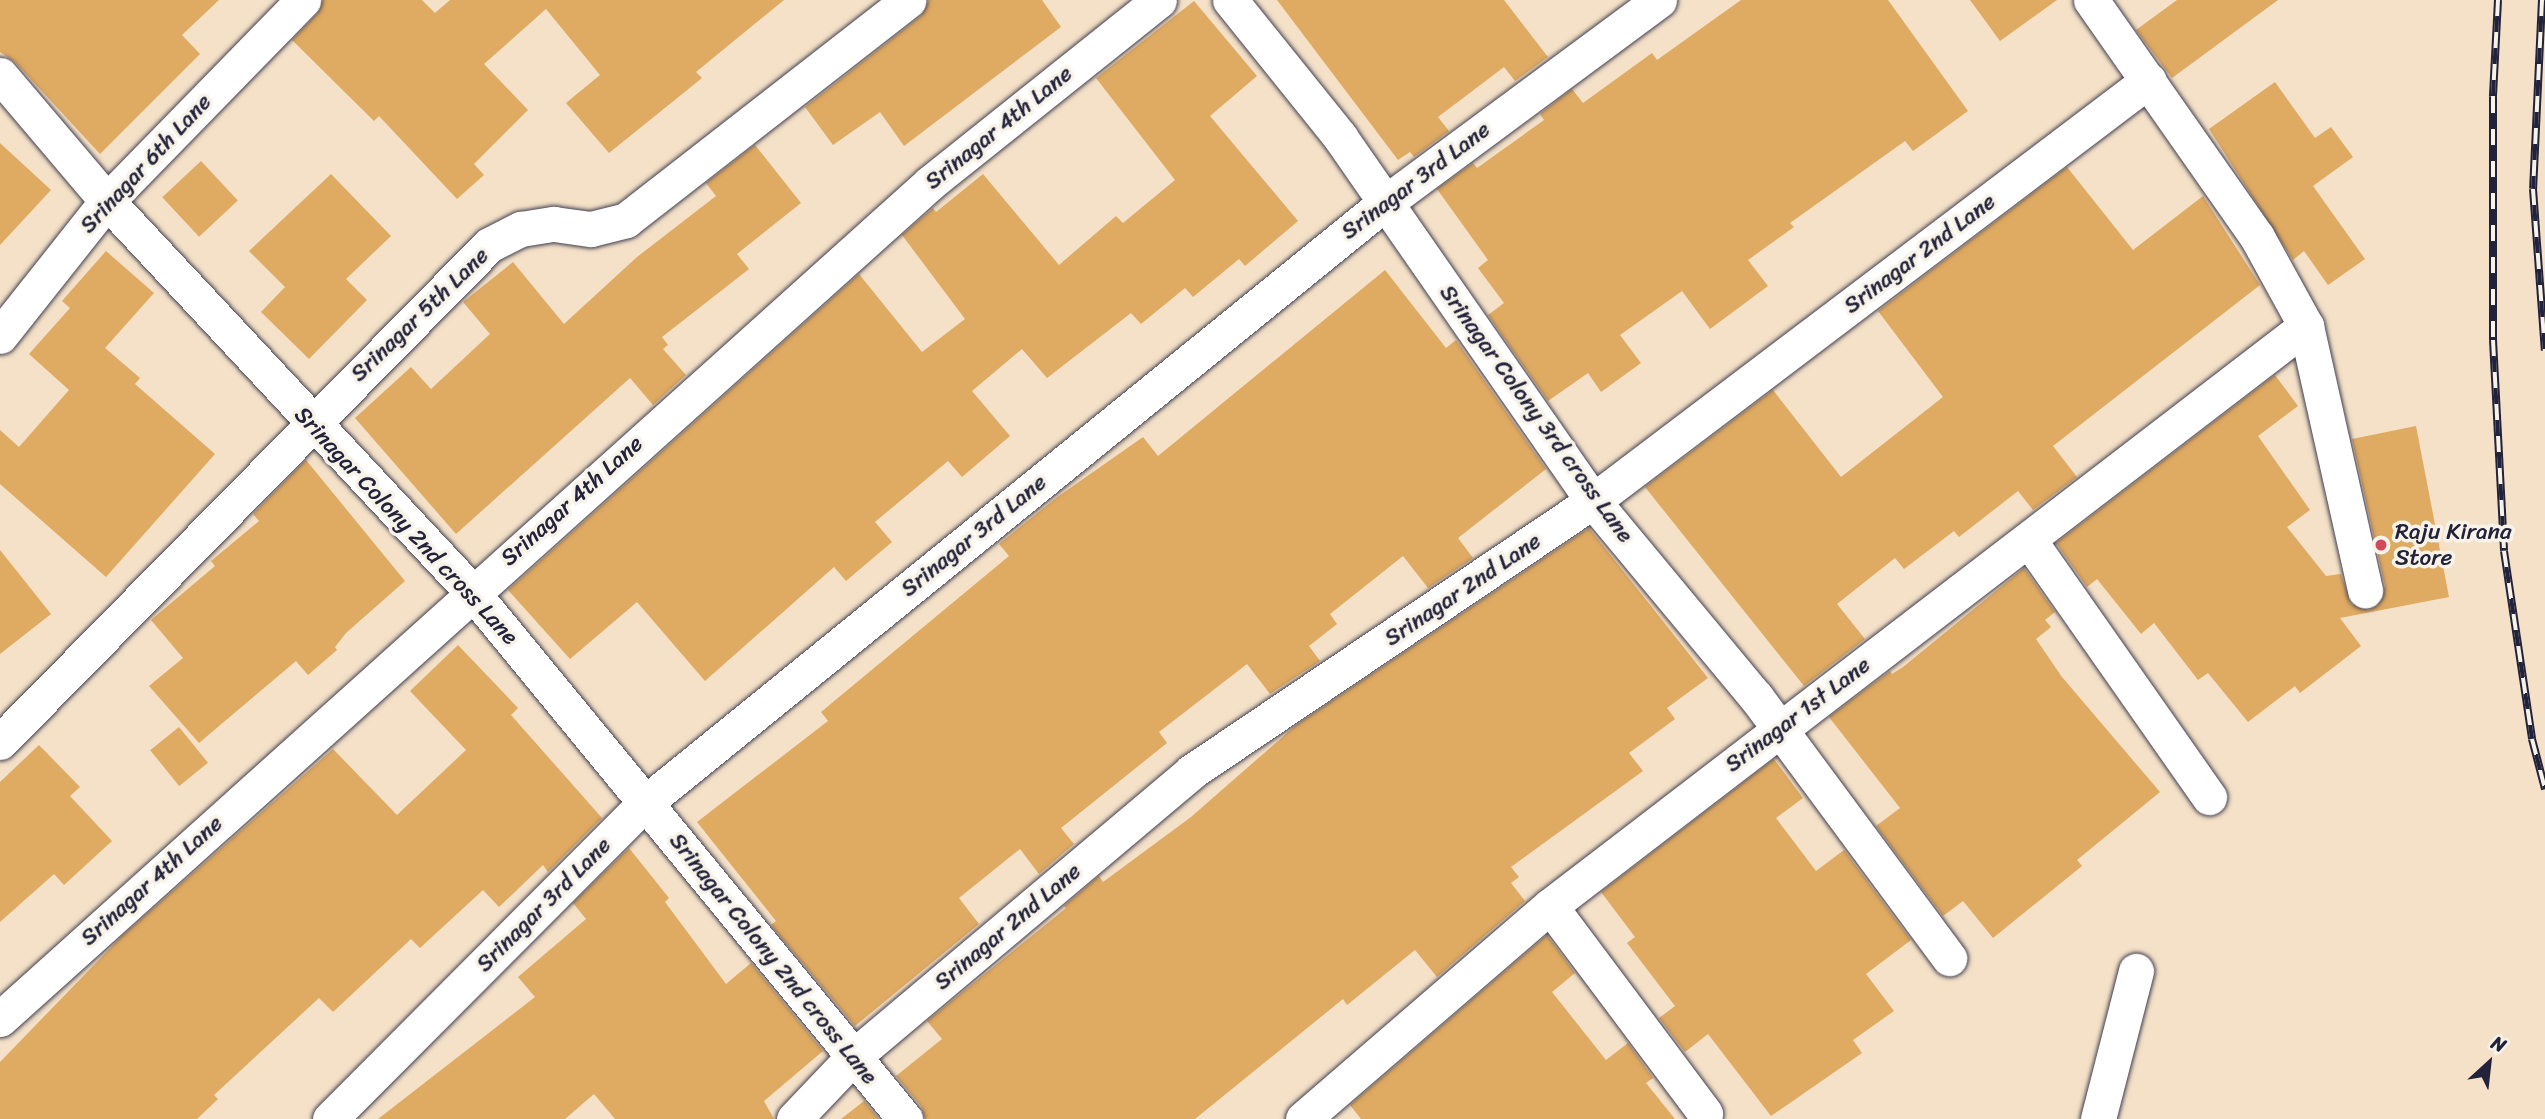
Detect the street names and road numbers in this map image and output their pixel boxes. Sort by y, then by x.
street label: Srinagar 4th Lane [920,60,1078,196]
street label: Srinagar 6th Lane [74,89,218,239]
street label: Srinagar 3rd Lane [1336,116,1496,246]
street label: Srinagar 2nd Lane [1839,188,2001,320]
street label: Srinagar 5th Lane [345,242,495,388]
street label: Srinagar Colony 3rd cross Lane [1433,280,1639,548]
street label: Srinagar Colony 2nd cross Lane [288,401,524,651]
street label: Srinagar 4th Lane [495,430,649,572]
street label: Srinagar 3rd Lane [896,469,1052,603]
street label: Srinagar 2nd Lane [1379,527,1547,653]
street label: Srinagar 1st Lane [1720,651,1876,779]
street label: Srinagar 4th Lane [75,810,229,952]
street label: Srinagar Colony 2nd cross Lane [663,828,883,1090]
street label: Srinagar 3rd Lane [471,832,617,978]
street label: Srinagar 2nd Lane [929,858,1087,996]

